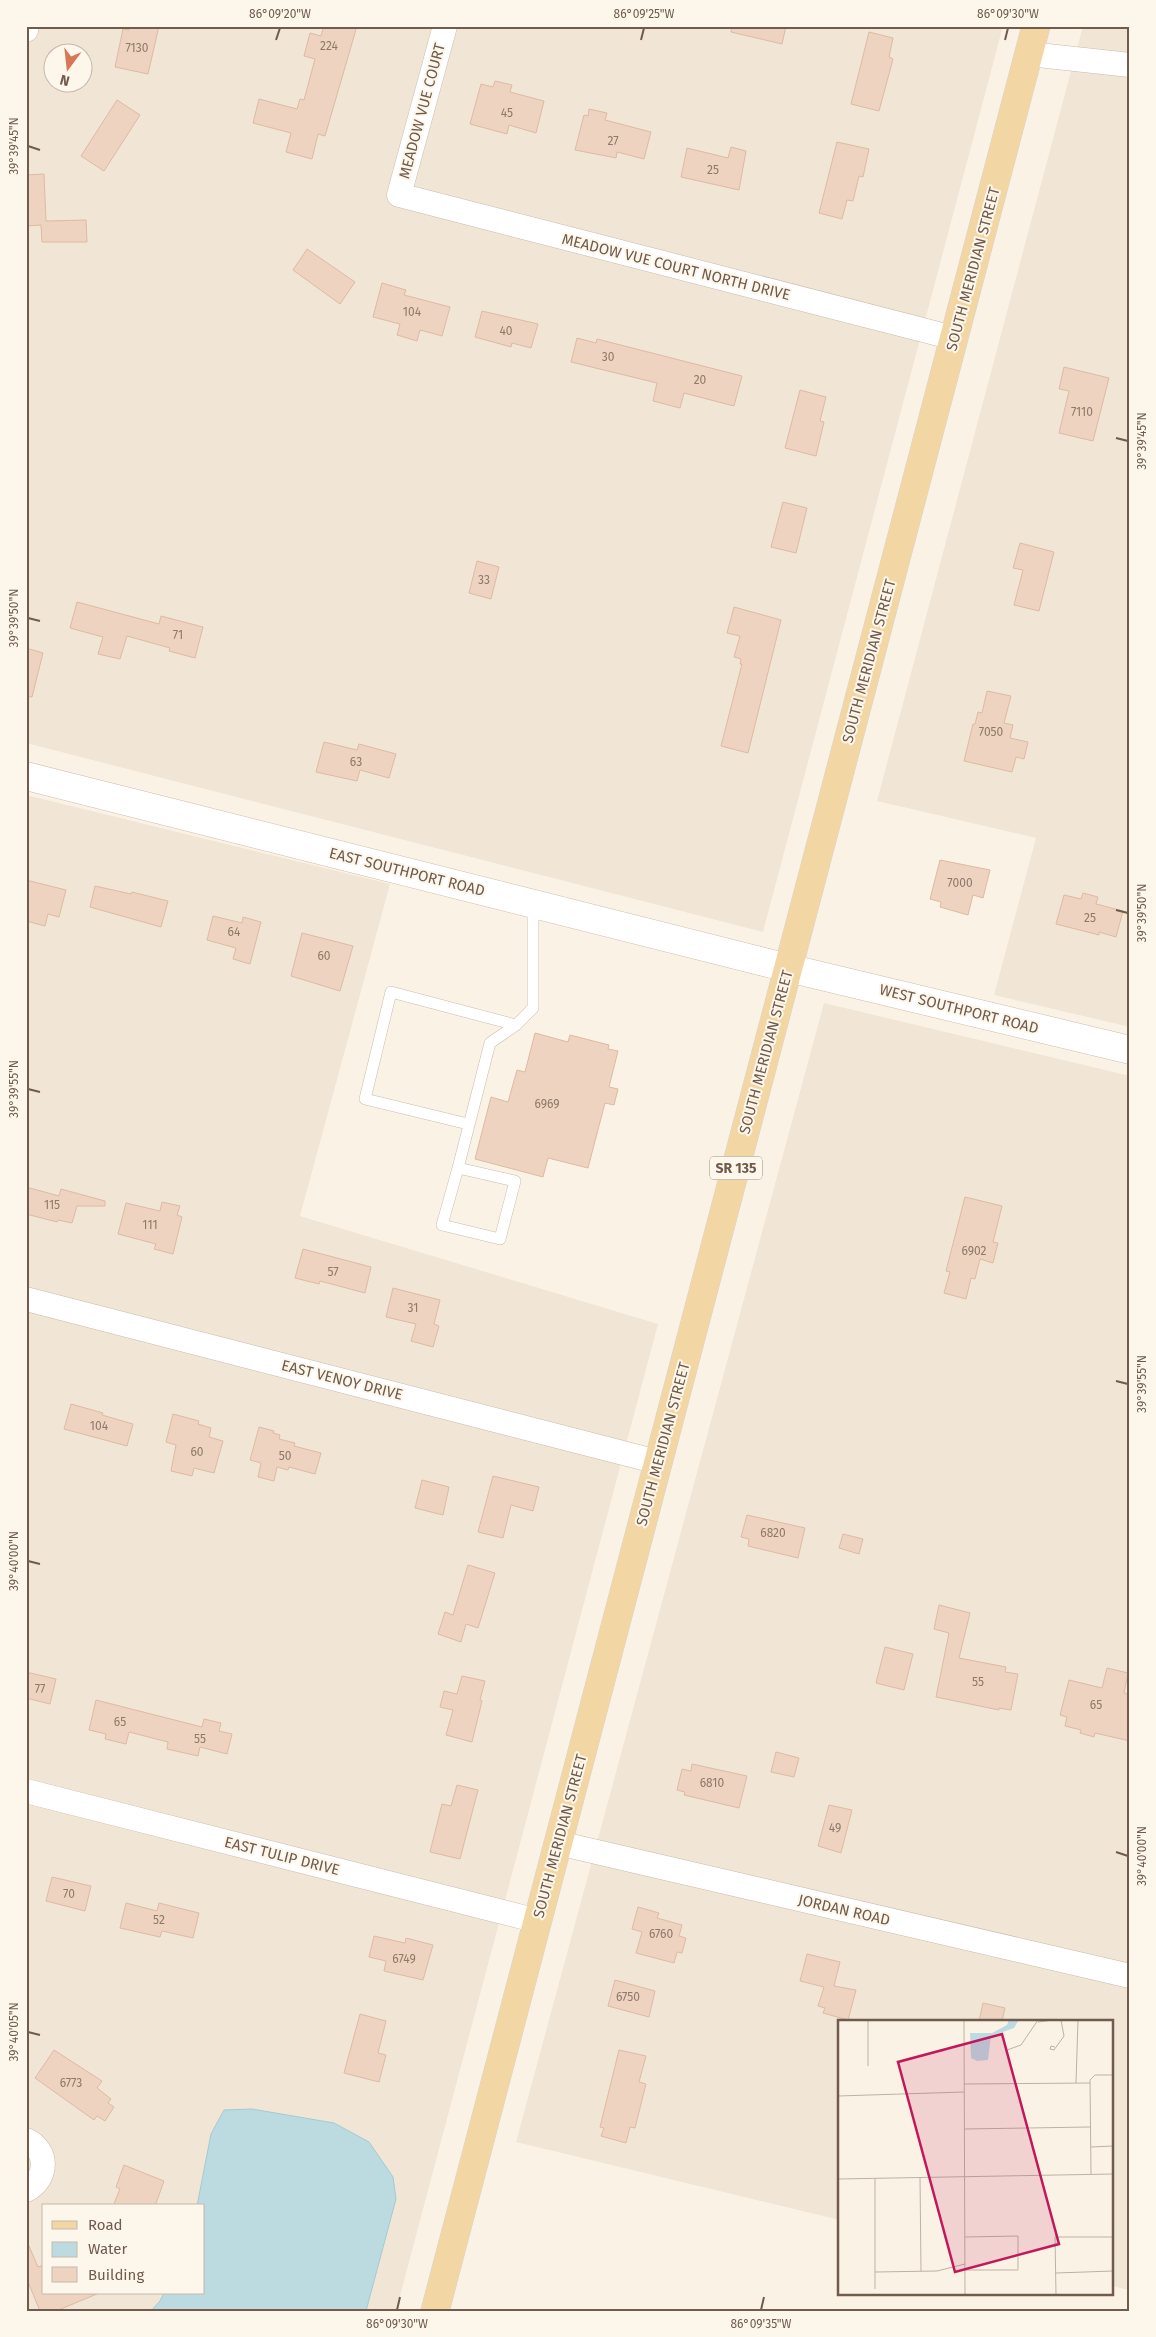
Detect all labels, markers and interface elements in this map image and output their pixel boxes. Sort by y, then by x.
text: 86°09'20"W [249,7,311,21]
text: 86°09'25"W [614,7,675,21]
text: 86°09'30"W [977,7,1039,21]
house number: 224 [320,39,339,53]
house number: 7130 [126,41,149,55]
street label: MEADOW VUE COURT [395,41,449,181]
north arrow [42,42,92,92]
text: N [58,71,71,89]
house number: 45 [501,106,513,120]
text: 39°39'45"N [7,117,21,175]
house number: 27 [607,134,619,148]
house number: 25 [707,163,719,177]
street label: SOUTH MERIDIAN STREET [942,185,1004,353]
street label: MEADOW VUE COURT NORTH DRIVE [560,230,792,304]
house number: 104 [403,305,422,319]
house number: 40 [499,324,513,338]
house number: 30 [602,350,615,364]
house number: 20 [694,373,707,387]
house number: 7110 [1071,405,1093,419]
text: 39°39'45"N [1135,412,1149,470]
house number: 33 [478,573,490,587]
street label: SOUTH MERIDIAN STREET [838,577,900,745]
text: 39°39'50"N [7,589,21,647]
house number: 71 [173,628,183,642]
house number: 7050 [979,725,1004,739]
house number: 63 [350,755,362,769]
street label: EAST SOUTHPORT ROAD [327,844,487,900]
house number: 7000 [947,876,973,890]
text: 39°39'50"N [1135,884,1149,942]
house number: 25 [1084,911,1096,925]
house number: 64 [228,925,241,939]
house number: 60 [317,949,331,963]
street label: SOUTH MERIDIAN STREET [735,968,797,1136]
street label: WEST SOUTHPORT ROAD [878,981,1040,1037]
text: 39°39'55"N [7,1060,21,1118]
house number: 6969 [534,1097,560,1111]
road number: SR 135 [710,1156,762,1180]
house number: 115 [44,1198,60,1212]
house number: 111 [142,1218,158,1232]
house number: 6902 [961,1244,987,1258]
house number: 57 [327,1265,339,1279]
house number: 31 [408,1301,418,1315]
text: 39°39'55"N [1135,1355,1149,1413]
street label: EAST VENOY DRIVE [279,1356,405,1404]
street label: SOUTH MERIDIAN STREET [632,1360,694,1528]
house number: 104 [90,1419,109,1433]
house number: 60 [190,1445,204,1459]
house number: 50 [279,1449,292,1463]
house number: 6820 [760,1526,786,1540]
text: 39°40'00"N [7,1531,21,1591]
house number: 55 [972,1675,984,1689]
house number: 77 [35,1682,45,1696]
house number: 65 [1090,1698,1102,1712]
house number: 65 [114,1715,126,1729]
house number: 55 [194,1732,206,1746]
street label: SOUTH MERIDIAN STREET [529,1752,591,1920]
house number: 6810 [700,1776,725,1790]
house number: 49 [829,1821,841,1835]
text: 39°40'00"N [1135,1826,1149,1886]
street label: EAST TULIP DRIVE [223,1833,341,1879]
house number: 70 [63,1887,75,1901]
street label: JORDAN ROAD [796,1891,892,1929]
house number: 52 [153,1913,165,1927]
house number: 6760 [649,1927,673,1941]
house number: 6749 [392,1952,416,1966]
house number: 6750 [616,1990,640,2004]
text: 39°40'05"N [7,2002,21,2062]
inset map [838,2020,1114,2294]
house number: 6773 [60,2076,82,2090]
legend [42,2204,205,2294]
text: Road [88,2216,123,2234]
text: Water [88,2240,127,2258]
text: Building [88,2266,144,2284]
text: 86°09'30"W [366,2317,428,2331]
text: 86°09'35"W [730,2317,792,2331]

